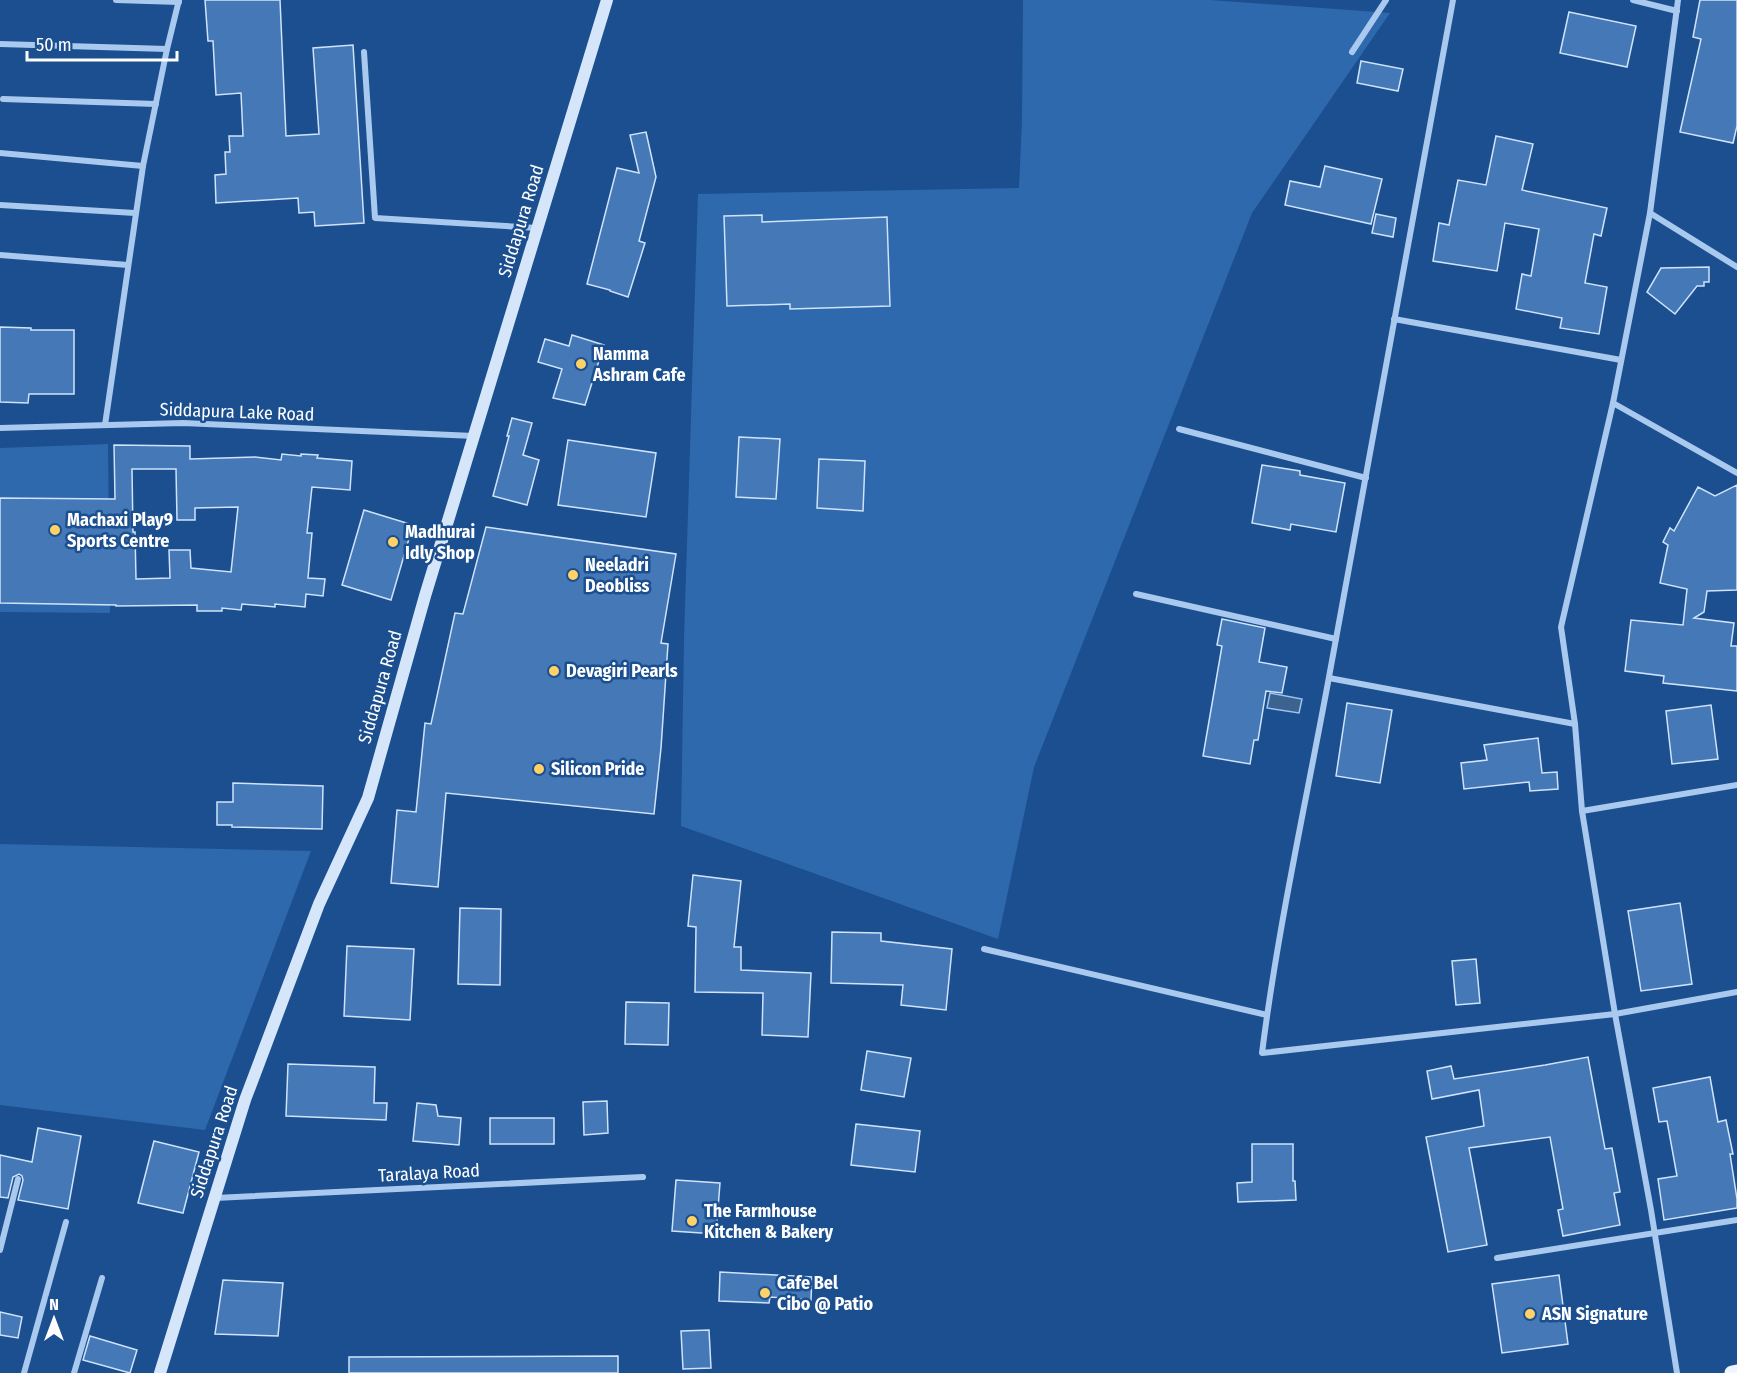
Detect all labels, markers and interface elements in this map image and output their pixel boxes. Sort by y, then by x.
scale bar [27,24,177,62]
text: 50 m [36,34,72,56]
street label: Siddapura Road [493,162,549,280]
place label: Namma Ashram Cafe [592,343,686,386]
marker: Namma Ashram Cafe [574,357,588,371]
street label: Siddapura Lake Road [159,398,315,426]
place label: Machaxi Play9 Sports Centre [67,509,173,552]
place label: Madhurai Idly Shop [405,521,475,564]
marker: Machaxi Play9 Sports Centre [48,523,62,537]
marker: Madhurai Idly Shop [386,535,400,549]
place label: Neeladri Deobliss [585,554,650,597]
marker: Neeladri Deobliss [566,568,580,582]
street label: Siddapura Road [353,628,407,746]
place label: Devagiri Pearls [566,660,678,682]
marker: Devagiri Pearls [547,664,561,678]
place label: Silicon Pride [551,758,644,780]
marker: Silicon Pride [532,762,546,776]
street label: Siddapura Road [186,1083,242,1201]
street label: Taralaya Road [378,1159,480,1187]
place label: The Farmhouse Kitchen & Bakery [704,1200,834,1243]
marker: The Farmhouse Kitchen & Bakery [685,1214,699,1228]
place label: Cafe Bel Cibo @ Patio [777,1272,873,1315]
marker: Cafe Bel Cibo @ Patio [758,1286,772,1300]
north arrow [24,1289,84,1349]
text: N [49,1295,59,1314]
place label: ASN Signature [1541,1303,1648,1325]
marker: ASN Signature [1523,1307,1537,1321]

